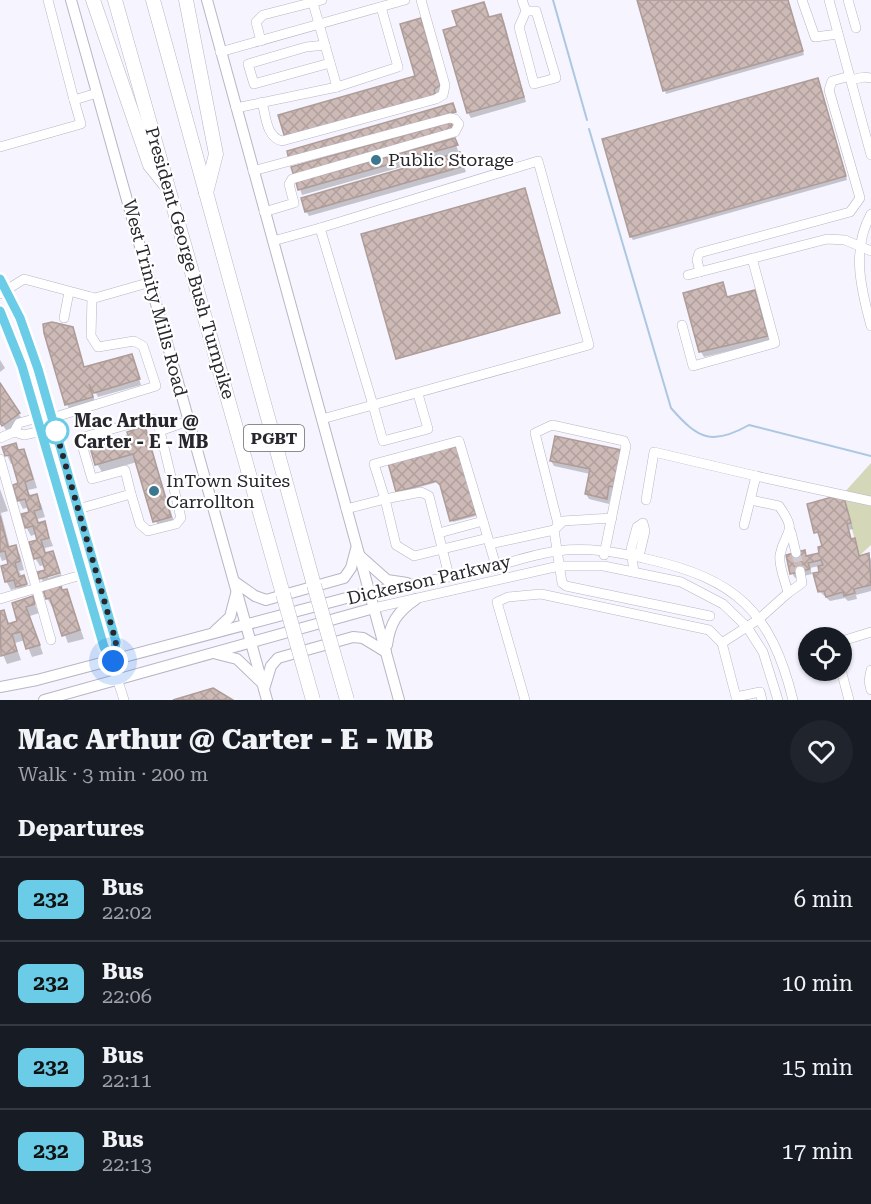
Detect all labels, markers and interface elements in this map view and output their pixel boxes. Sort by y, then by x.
street label: President George Bush Turnpike [141,124,240,402]
place label: Public Storage [388,149,514,170]
marker: Public Storage [369,153,383,167]
street label: West Trinity Mills Road [119,197,192,399]
place label: Mac Arthur @ Carter - E - MB [74,410,208,452]
marker: Mac Arthur @ Carter - E - MB [43,418,69,444]
road number: PGBT [244,425,304,451]
place label: InTown Suites Carrollton [166,470,290,512]
marker: InTown Suites Carrollton [147,484,161,498]
street label: Dickerson Parkway [345,550,513,609]
map controls [798,627,852,681]
button: locate [798,627,852,681]
your location [98,646,128,676]
button: heart [790,720,853,783]
text: Mac Arthur @ Carter - E - MB [18,723,434,756]
text: Walk · 3 min · 200 m [18,762,208,786]
text: Departures [18,816,144,841]
text: Bus [102,875,144,900]
text: 232 [33,887,69,911]
text: 6 min [794,887,853,912]
text: 22:02 [102,900,152,924]
text: Bus [102,959,144,984]
text: 232 [33,971,69,995]
text: 10 min [782,971,853,996]
text: 22:06 [102,984,152,1008]
text: Bus [102,1043,144,1068]
text: 232 [33,1055,69,1079]
text: 15 min [782,1055,853,1080]
text: 22:11 [102,1068,152,1092]
text: Bus [102,1127,144,1152]
text: 232 [33,1139,69,1163]
text: 17 min [782,1139,853,1164]
text: 22:13 [102,1152,152,1176]

